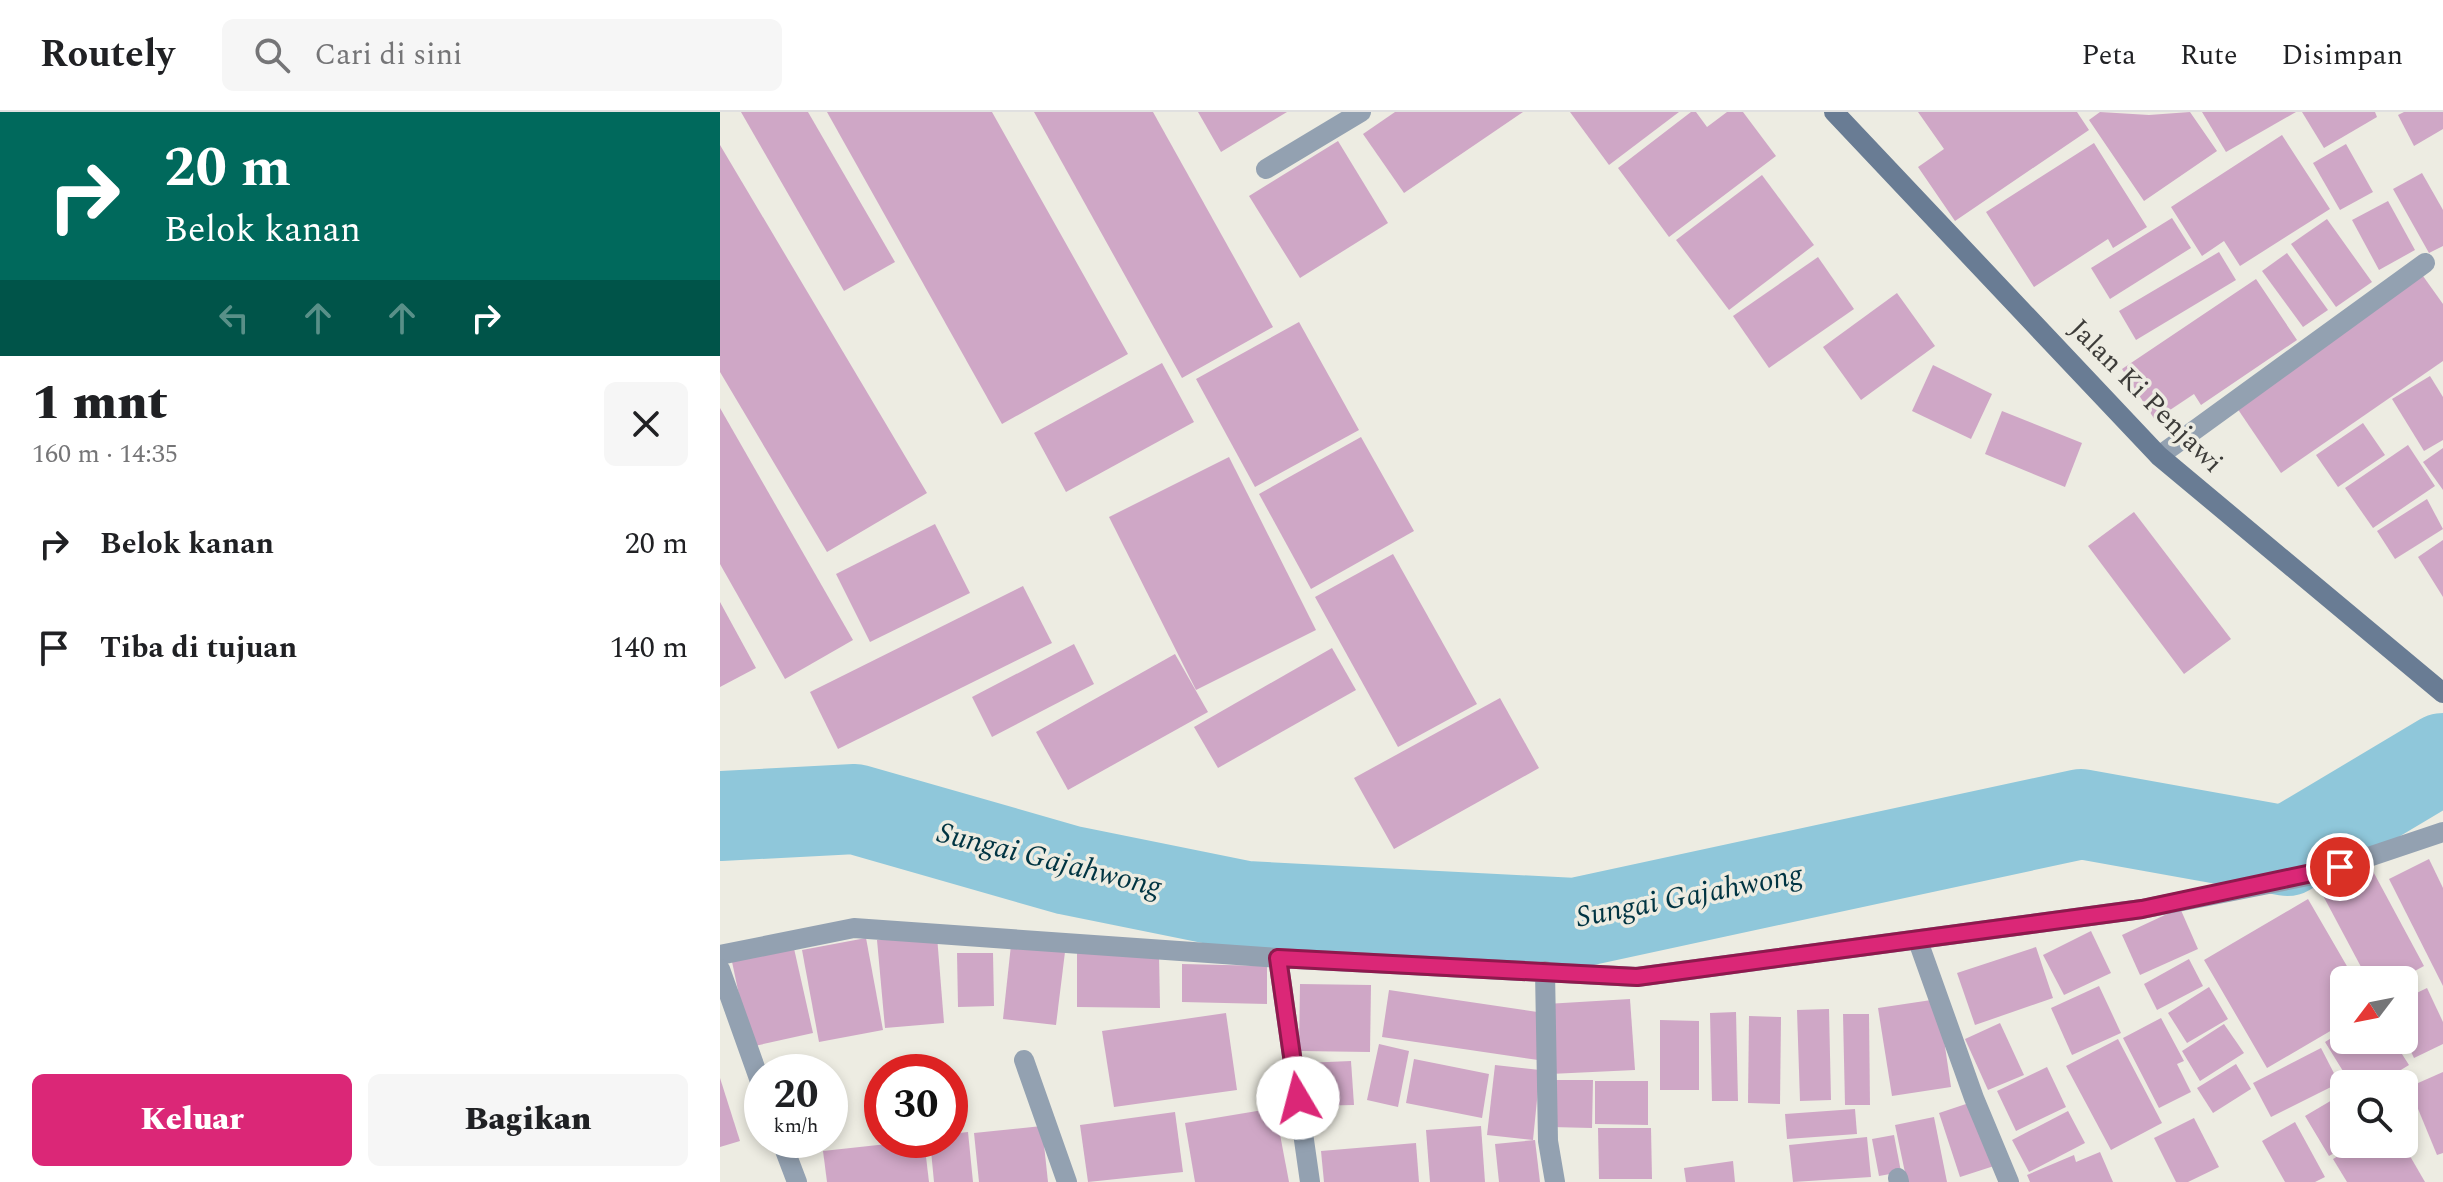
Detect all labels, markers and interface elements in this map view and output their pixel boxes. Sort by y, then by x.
search box [222,19,782,91]
text: Routely [40,26,174,84]
text: Cari di sini [314,32,462,78]
icon: search [250,33,294,77]
text: Peta [2081,34,2136,77]
text: Rute [2180,34,2238,77]
text: Disimpan [2282,34,2403,77]
text: 20 m [164,126,291,211]
icon: right [32,144,136,248]
text: Belok kanan [164,203,361,258]
icon: left [212,296,256,340]
icon: ahead [296,296,340,340]
icon: ahead [380,296,424,340]
icon: right [464,296,508,340]
street label: Jalan Ki Penjawi [2059,309,2233,483]
text: 1 mnt [32,367,168,440]
button: close [604,382,688,466]
text: 160 m · 14:35 [32,434,178,474]
text: Belok kanan [100,521,274,567]
text: 20 m [625,521,688,567]
icon: right [32,522,76,566]
text: Tiba di tujuan [100,625,297,671]
text: 140 m [610,625,688,671]
icon: arrive [32,626,76,670]
water label: Sungai Gajahwong [932,810,1167,910]
pin [2306,833,2374,901]
icon: arrive [2318,845,2362,889]
water label: Sungai Gajahwong [1572,851,1808,940]
north arrow [2330,966,2418,1054]
map controls [2330,966,2418,1158]
speed limit sign: 30 [864,1054,968,1158]
position arrow [1256,1056,1340,1140]
text: 20 [774,1065,818,1126]
button: search [2330,1070,2418,1158]
button: Keluar [32,1074,352,1166]
button: Bagikan [368,1074,688,1166]
text: km/h [774,1111,819,1141]

